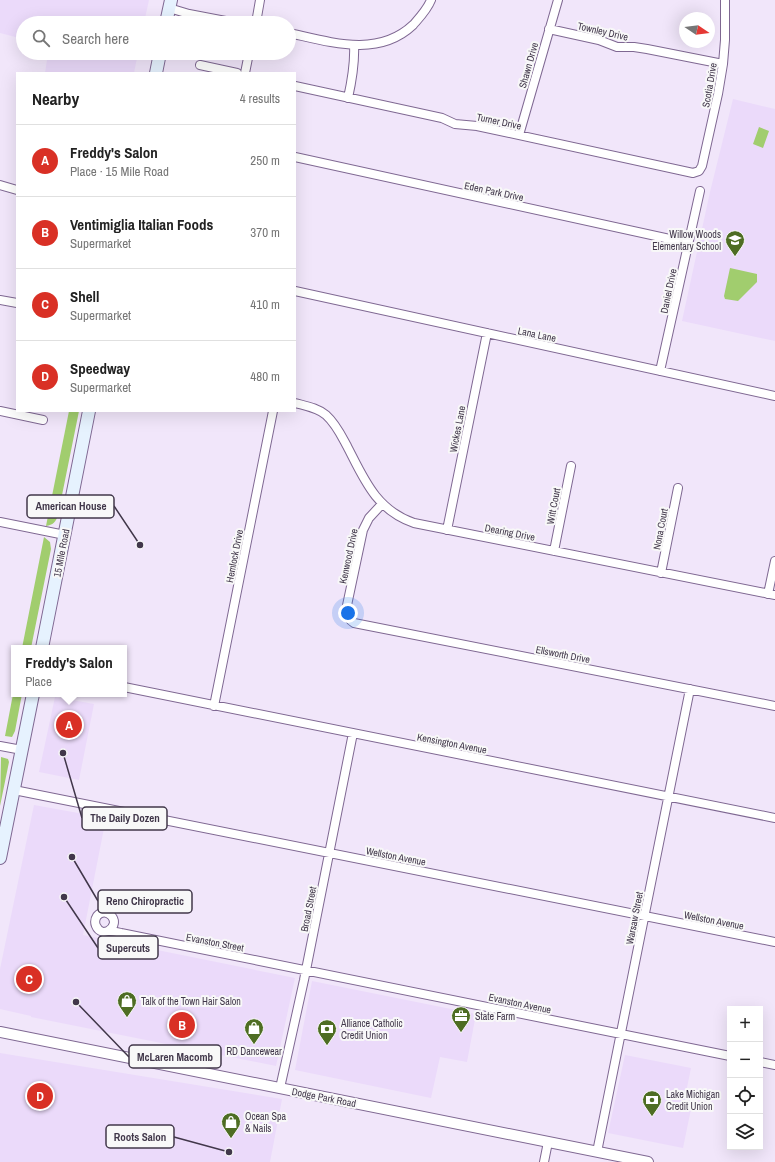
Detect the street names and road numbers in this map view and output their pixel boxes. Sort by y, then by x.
street label: Townley Drive [576,19,630,44]
street label: Shawn Drive [516,40,541,89]
street label: Scotia Drive [699,61,720,108]
street label: Turner Drive [475,110,523,133]
street label: Eden Park Drive [463,179,525,204]
street label: Daniel Drive [657,267,680,315]
street label: Lana Lane [517,324,558,345]
street label: Wickes Lane [447,404,468,454]
street label: Witt Court [544,486,564,525]
street label: Nona Court [650,507,671,551]
street label: Dearing Drive [484,521,537,544]
street label: Kenwood Drive [336,527,361,585]
street label: 15 Mile Road [50,528,73,578]
street label: Hemlock Drive [223,528,246,584]
street label: Ellsworth Drive [535,643,592,666]
street label: Kensington Avenue [416,730,488,757]
street label: Wellston Avenue [365,844,427,869]
street label: Broad Street [298,885,319,933]
street label: Warsaw Street [623,890,646,946]
street label: Wellston Avenue [683,908,745,933]
street label: Evanston Street [185,931,245,955]
street label: Evanston Avenue [487,991,553,1017]
street label: Dodge Park Road [291,1085,357,1110]

